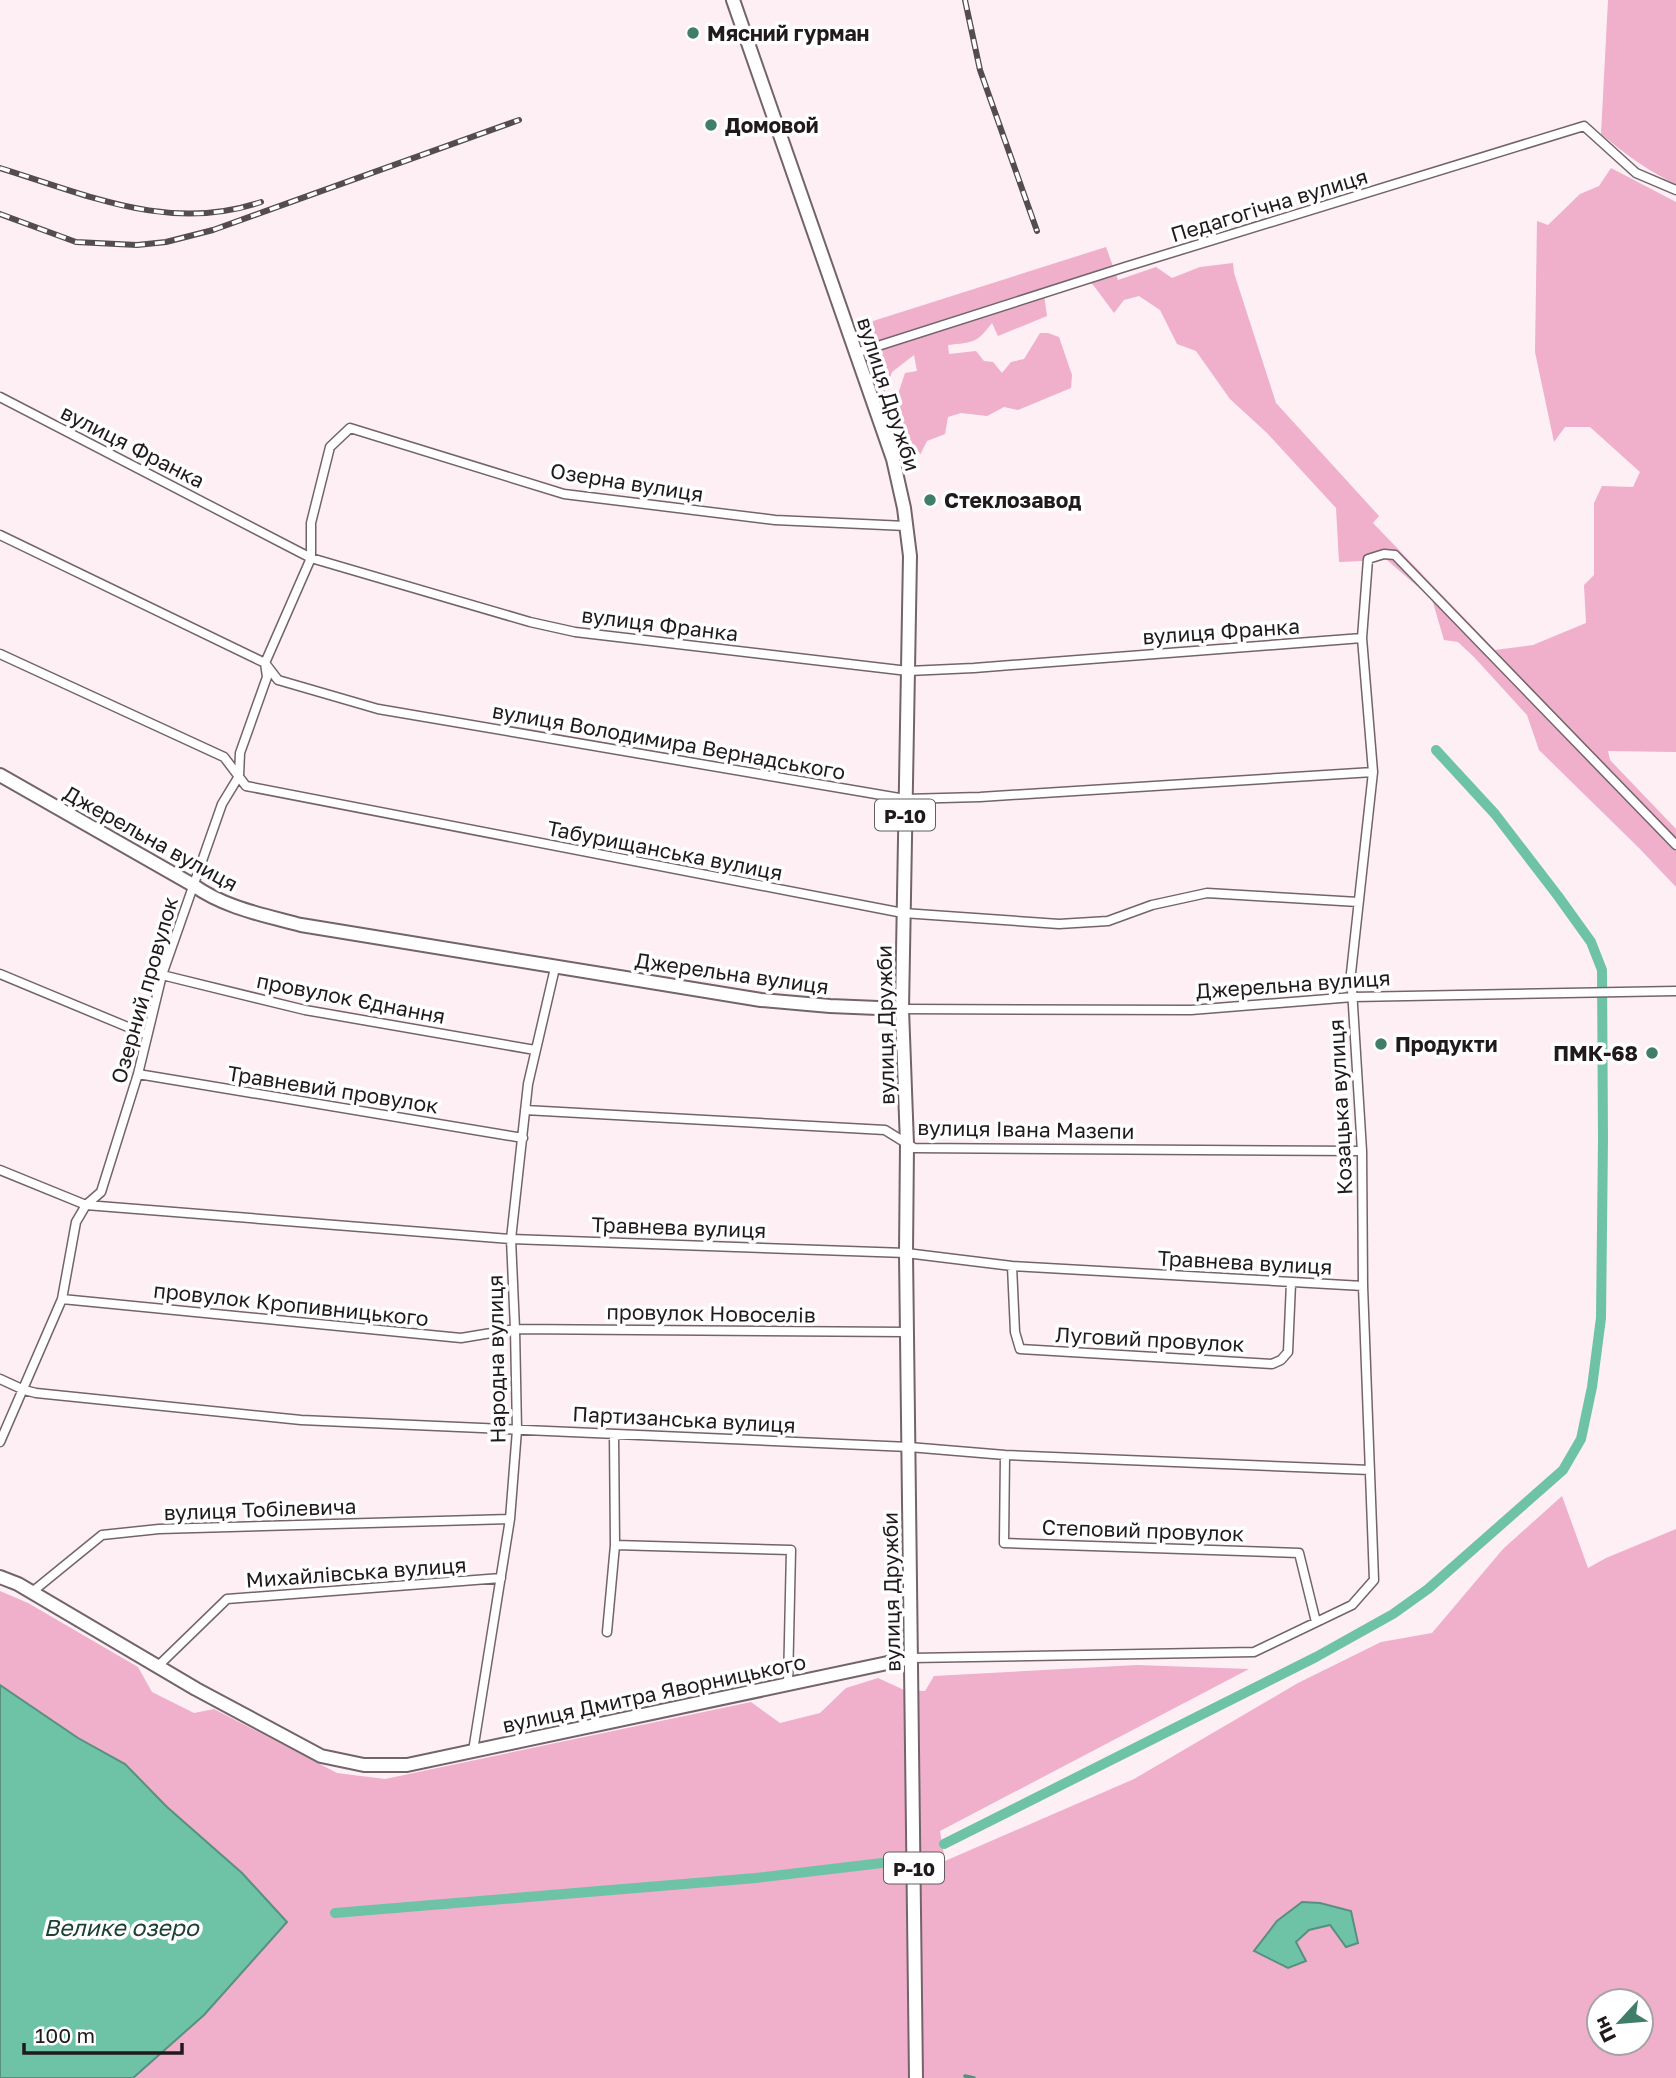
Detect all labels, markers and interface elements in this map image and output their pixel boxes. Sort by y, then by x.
place label: Мясний гурман [707,20,869,46]
marker: Мясний гурман [685,25,701,41]
place label: Домовой [725,112,819,138]
marker: Домовой [703,117,719,133]
street label: Педагогічна вулиця [1167,163,1371,247]
street label: вулиця Дружби [852,314,926,474]
street label: вулиця Франка [57,399,209,493]
street label: Озерна вулиця [549,457,705,507]
place label: Стеклозавод [944,487,1081,513]
marker: Стеклозавод [922,492,938,508]
street label: вулиця Франка [580,601,740,647]
street label: вулиця Франка [1141,613,1301,649]
street label: вулиця Володимира Вернадського [490,697,848,785]
street label: Джерельна вулиця [59,779,243,897]
road number: Р-10 [875,800,935,830]
street label: Табурищанська вулиця [545,814,785,886]
street label: Озерний провулок [105,894,183,1086]
street label: вулиця Дружби [871,945,899,1105]
street label: Джерельна вулиця [633,947,831,999]
street label: Джерельна вулиця [1195,964,1391,1004]
street label: провулок Єднання [254,967,448,1029]
street label: Козацька вулиця [1322,1019,1358,1195]
place label: Продукти [1395,1031,1497,1057]
marker: Продукти [1373,1036,1389,1052]
place label: ПМК-68 [1553,1040,1638,1066]
marker: ПМК-68 [1644,1045,1660,1061]
street label: Травневий провулок [226,1059,440,1119]
street label: вулиця Івана Мазепи [917,1114,1135,1144]
street label: Травнева вулиця [591,1211,767,1243]
street label: Травнева вулиця [1157,1244,1333,1280]
street label: Народна вулиця [482,1274,510,1444]
street label: провулок Кропивницького [152,1277,430,1331]
street label: провулок Новоселів [606,1298,816,1328]
street label: Луговий провулок [1055,1321,1245,1357]
street label: Партизанська вулиця [572,1400,796,1438]
street label: вулиця Тобілевича [163,1493,357,1525]
street label: вулиця Дружби [877,1512,905,1672]
street label: Степовий провулок [1041,1513,1245,1547]
street label: Михайлівська вулиця [245,1551,467,1593]
street label: вулиця Дмитра Яворницького [500,1648,808,1738]
road number: Р-10 [884,1852,944,1884]
water label: Велике озеро [43,1913,200,1941]
north arrow [1585,1987,1655,2057]
scale bar [24,2011,182,2056]
text: Пн [1588,2013,1620,2046]
text: 100 m [35,2022,95,2048]

